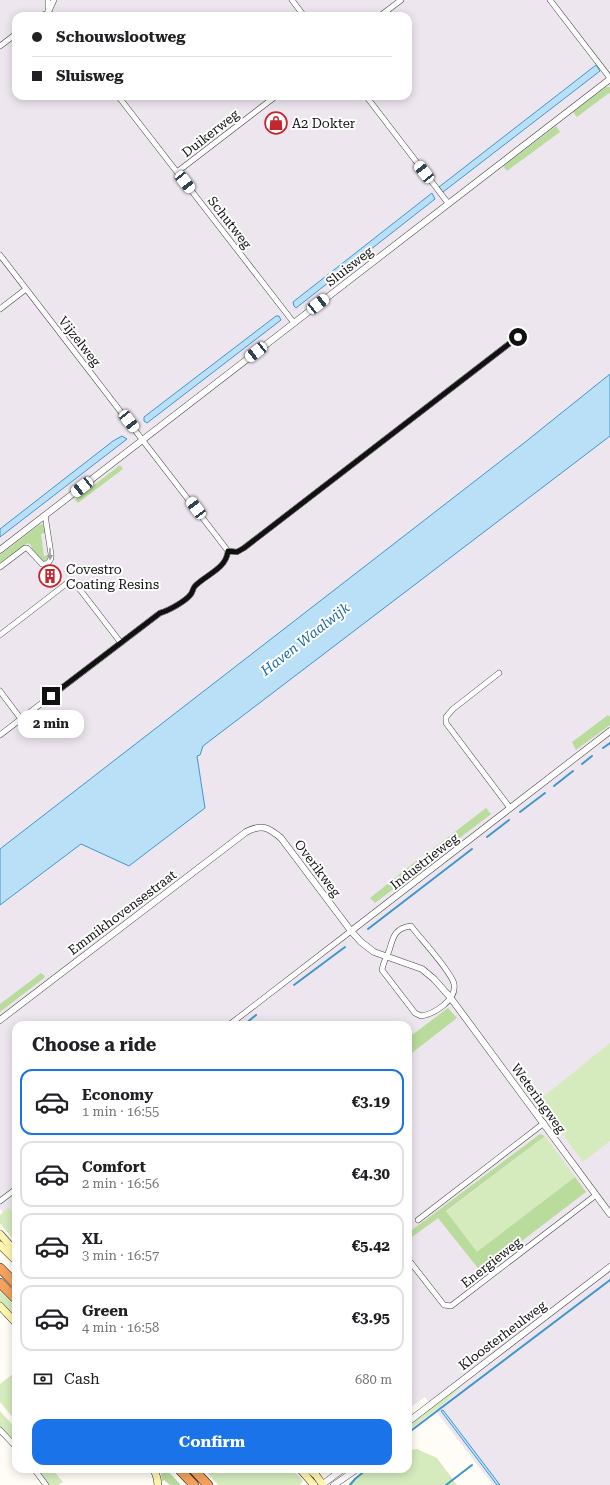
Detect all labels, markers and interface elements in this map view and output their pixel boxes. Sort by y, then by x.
text: Schouwslootweg [56,28,186,46]
text: Sluisweg [56,67,123,85]
street label: Duikerweg [179,106,242,160]
shop icon: A2 Dokter [263,110,289,136]
place label: A2 Dokter [292,116,356,131]
car [412,159,436,185]
car [173,169,197,195]
street label: Schutweg [205,193,255,252]
street label: Sluisweg [323,243,376,289]
car [305,292,331,316]
street label: Vijzelweg [55,313,104,370]
route start [509,328,527,346]
car [243,340,269,364]
car [117,408,141,434]
car [69,475,95,499]
car [184,495,208,521]
one-way arrow [47,547,53,560]
place label: Covestro Coating Resins [66,562,159,592]
building icon: Covestro Coating Resins [37,563,63,589]
water label: Haven Waalwijk [257,599,353,679]
route end [42,687,60,705]
callout: 2 min [18,710,84,738]
text: 2 min [33,716,69,731]
street label: Industrieweg [387,830,462,893]
street label: Overikweg [291,837,344,900]
street label: Emmikhovensestraat [65,867,179,958]
text: Choose a ride [32,1034,156,1055]
street label: Weteringweg [508,1061,569,1136]
icon: car [34,1084,70,1120]
text: Economy [82,1086,153,1104]
text: €3.19 [352,1093,390,1111]
text: 1 min · 16:55 [82,1104,159,1119]
icon: car [34,1156,70,1192]
text: Comfort [82,1158,146,1176]
text: €4.30 [352,1165,390,1183]
text: 2 min · 16:56 [82,1176,159,1191]
icon: car [34,1228,70,1264]
text: XL [82,1230,103,1248]
street label: Energieweg [458,1234,525,1291]
text: €5.42 [352,1237,390,1255]
text: 3 min · 16:57 [82,1248,159,1263]
street label: Kloosterheulweg [456,1297,549,1373]
icon: car [34,1300,70,1336]
text: Green [82,1302,128,1320]
text: €3.95 [352,1309,390,1327]
text: 4 min · 16:58 [82,1320,159,1335]
icon: cash [32,1368,54,1390]
text: Cash [64,1370,100,1388]
text: 680 m [355,1372,392,1387]
button: Confirm [32,1419,392,1465]

